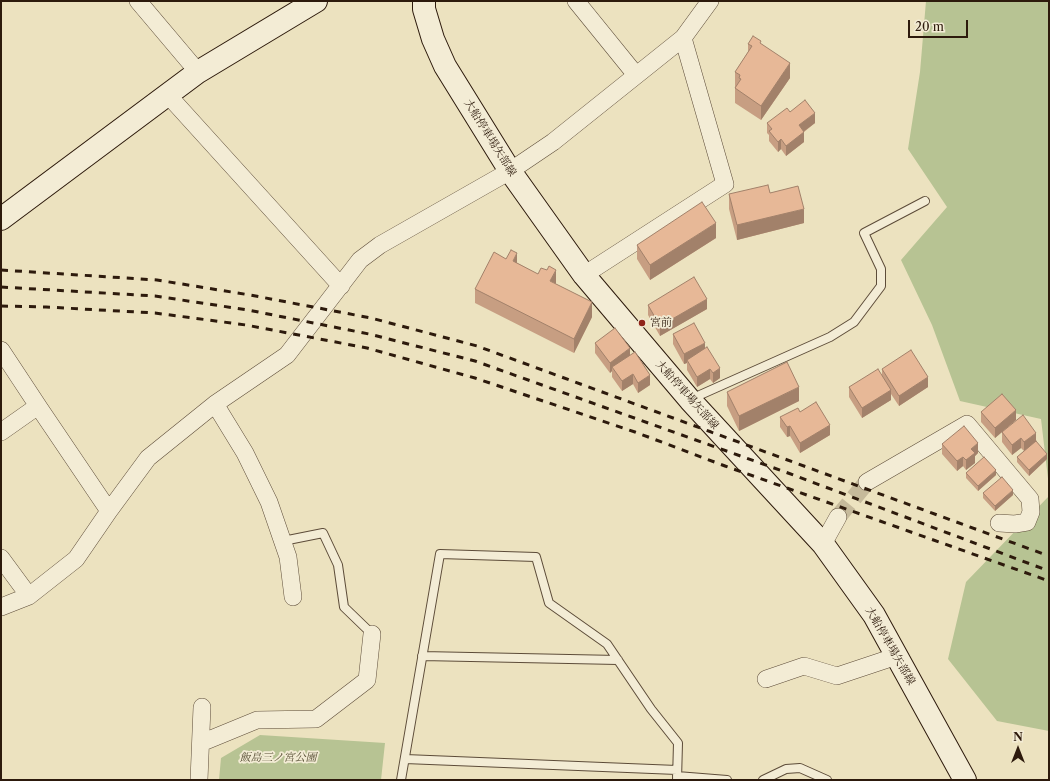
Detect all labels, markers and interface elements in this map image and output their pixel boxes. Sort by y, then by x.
scale bar [910,12,970,38]
text: 20 m [915,19,944,34]
street label: 大船停車場矢部線 [461,97,519,179]
place label: 宮前 [650,316,672,330]
marker: 宮前 [637,318,647,328]
street label: 大船停車場矢部線 [653,358,721,432]
street label: 大船停車場矢部線 [862,605,918,687]
north arrow [998,729,1038,769]
text: N [1013,730,1023,744]
park label: 飯島三ノ宮公園 [240,751,316,765]

